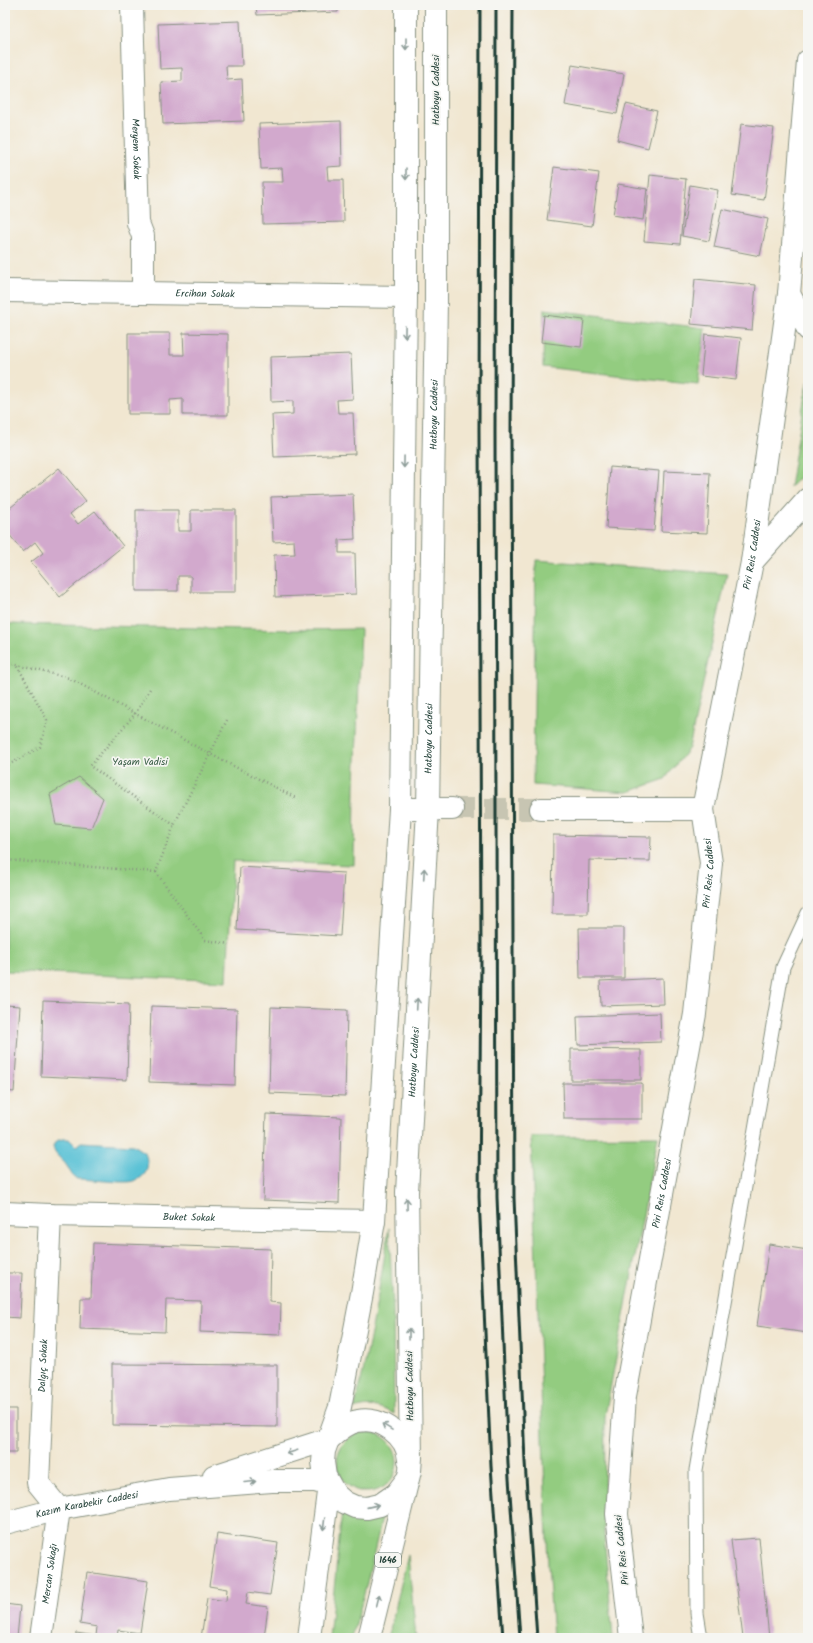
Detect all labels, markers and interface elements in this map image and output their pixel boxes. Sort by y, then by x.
one-way arrow [402,37,410,50]
street label: Hatboyu Caddesi [428,54,444,125]
street label: Meryem Sokak [127,118,145,180]
one-way arrow [402,167,410,180]
street label: Ercihan Sokak [175,286,235,302]
one-way arrow [401,325,409,338]
street label: Hatboyu Caddesi [426,379,443,450]
one-way arrow [400,455,407,468]
street label: Piri Reis Caddesi [739,518,766,591]
street label: Hatboyu Caddesi [421,703,438,774]
park label: Yaşam Vadisi [112,754,168,770]
street label: Piri Reis Caddesi [698,837,719,909]
one-way arrow [420,868,427,881]
one-way arrow [413,998,420,1011]
street label: Hatboyu Caddesi [404,1026,424,1098]
street label: Piri Reis Caddesi [648,1157,676,1230]
one-way arrow [403,1198,411,1211]
street label: Buket Sokak [163,1209,215,1226]
one-way arrow [405,1328,413,1341]
street label: Dalgıç Sokak [34,1338,52,1393]
street label: Hatboyu Caddesi [401,1350,419,1421]
one-way arrow [381,1423,392,1431]
one-way arrow [286,1448,298,1456]
one-way arrow [243,1479,256,1486]
street label: Kazım Karabekir Caddesi [34,1487,140,1523]
one-way arrow [366,1502,379,1510]
street label: Piri Reis Caddesi [610,1514,634,1586]
one-way arrow [320,1517,328,1530]
street label: Mercan Sokağı [38,1542,62,1605]
road number: 1646 [375,1553,401,1567]
one-way arrow [375,1594,383,1607]

